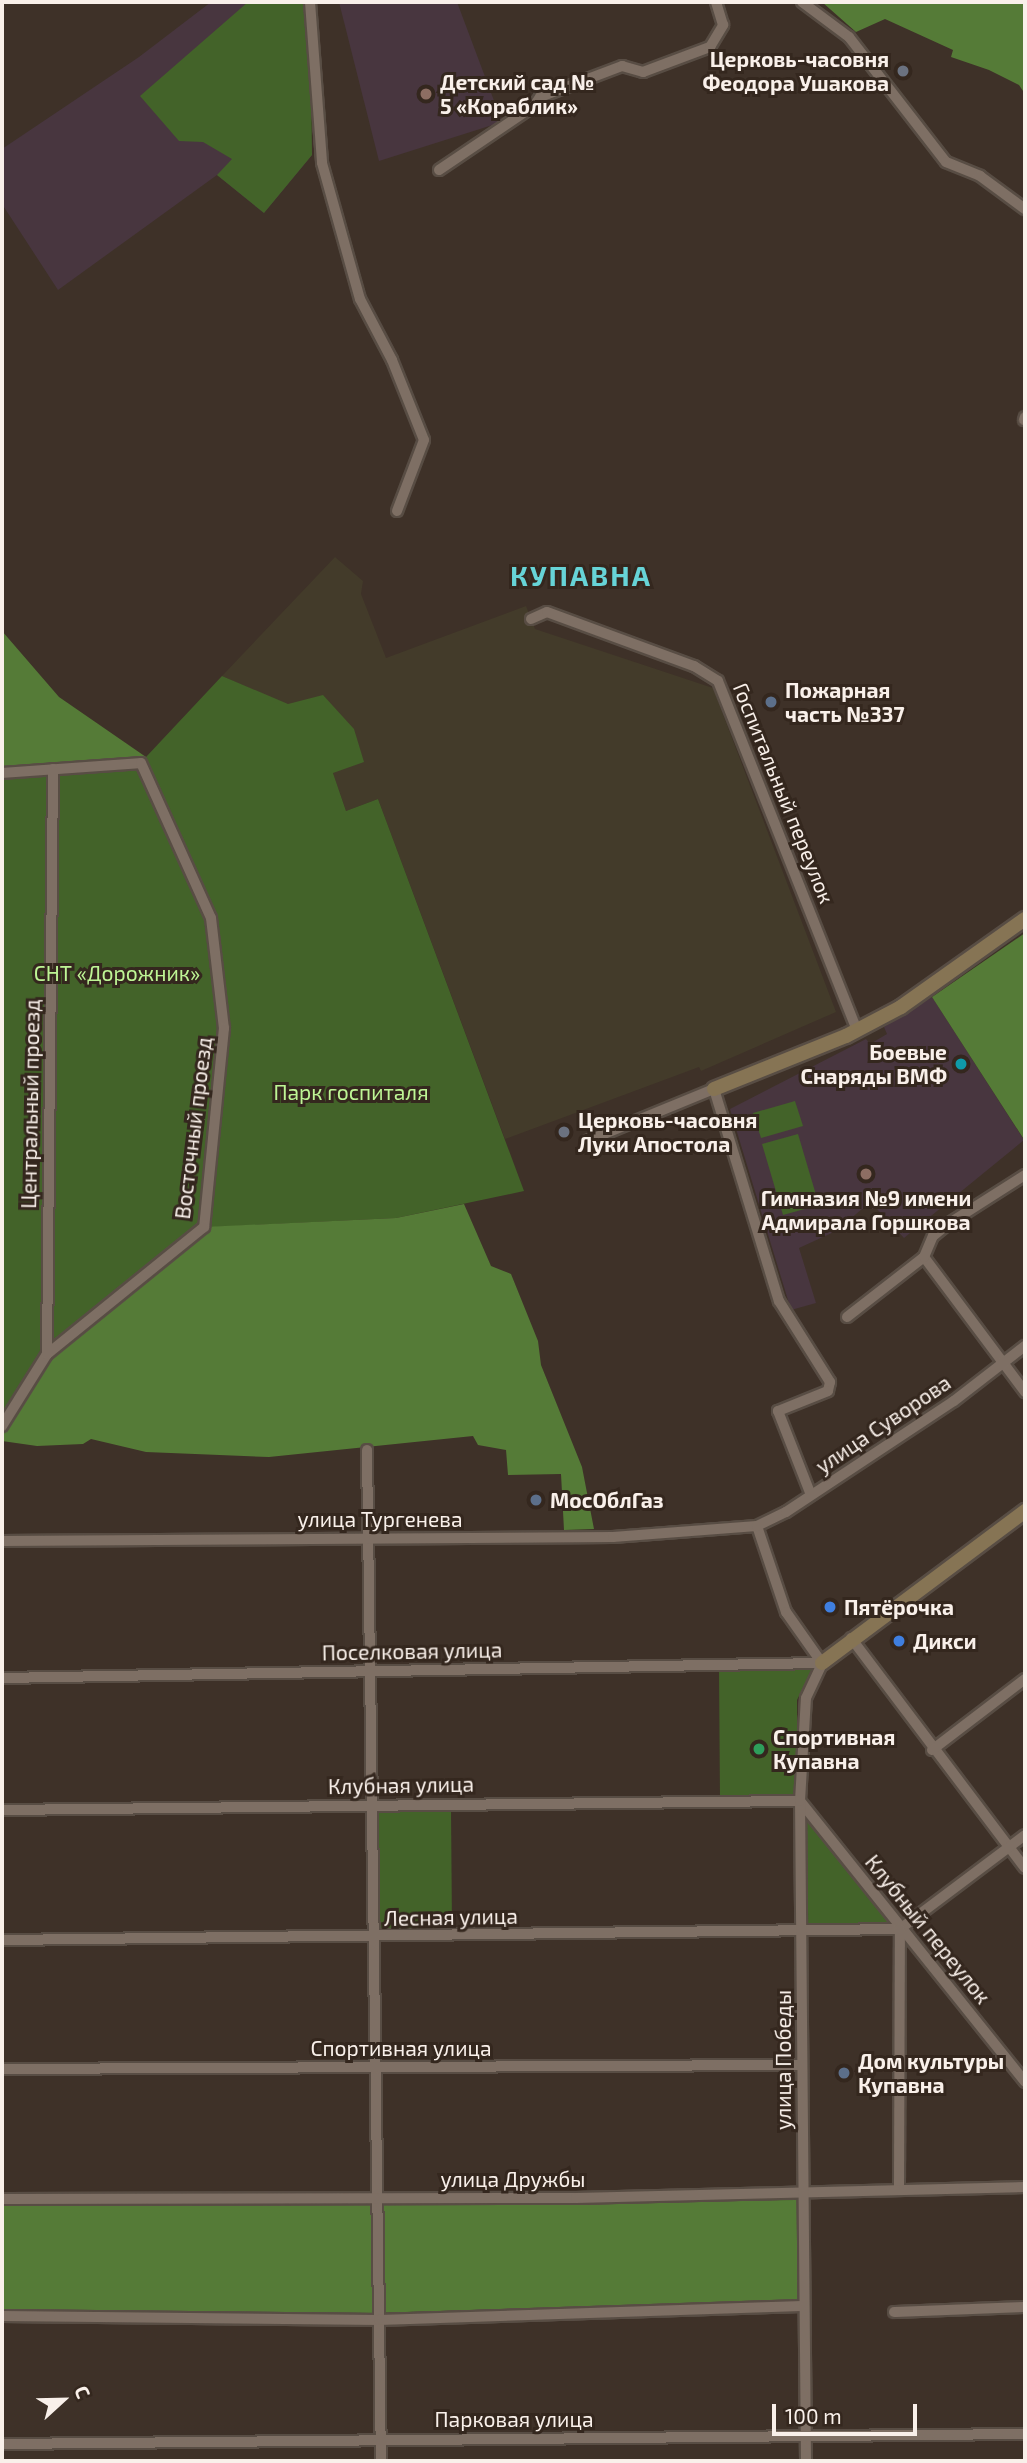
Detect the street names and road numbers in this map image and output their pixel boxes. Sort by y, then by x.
street label: Госпитальный переулок [728,679,840,907]
street label: Центральный проезд [16,999,44,1209]
street label: Восточный проезд [169,1036,217,1220]
street label: улица Суворова [811,1370,955,1478]
street label: улица Тургенева [297,1506,463,1532]
street label: Поселковая улица [322,1637,502,1665]
street label: Клубная улица [328,1771,474,1799]
street label: Клубный переулок [860,1849,996,2009]
street label: Лесная улица [384,1903,518,1931]
street label: улица Победы [770,1990,796,2130]
street label: Спортивная улица [310,2035,492,2061]
street label: улица Дружбы [441,2166,585,2192]
street label: Парковая улица [434,2406,594,2432]

